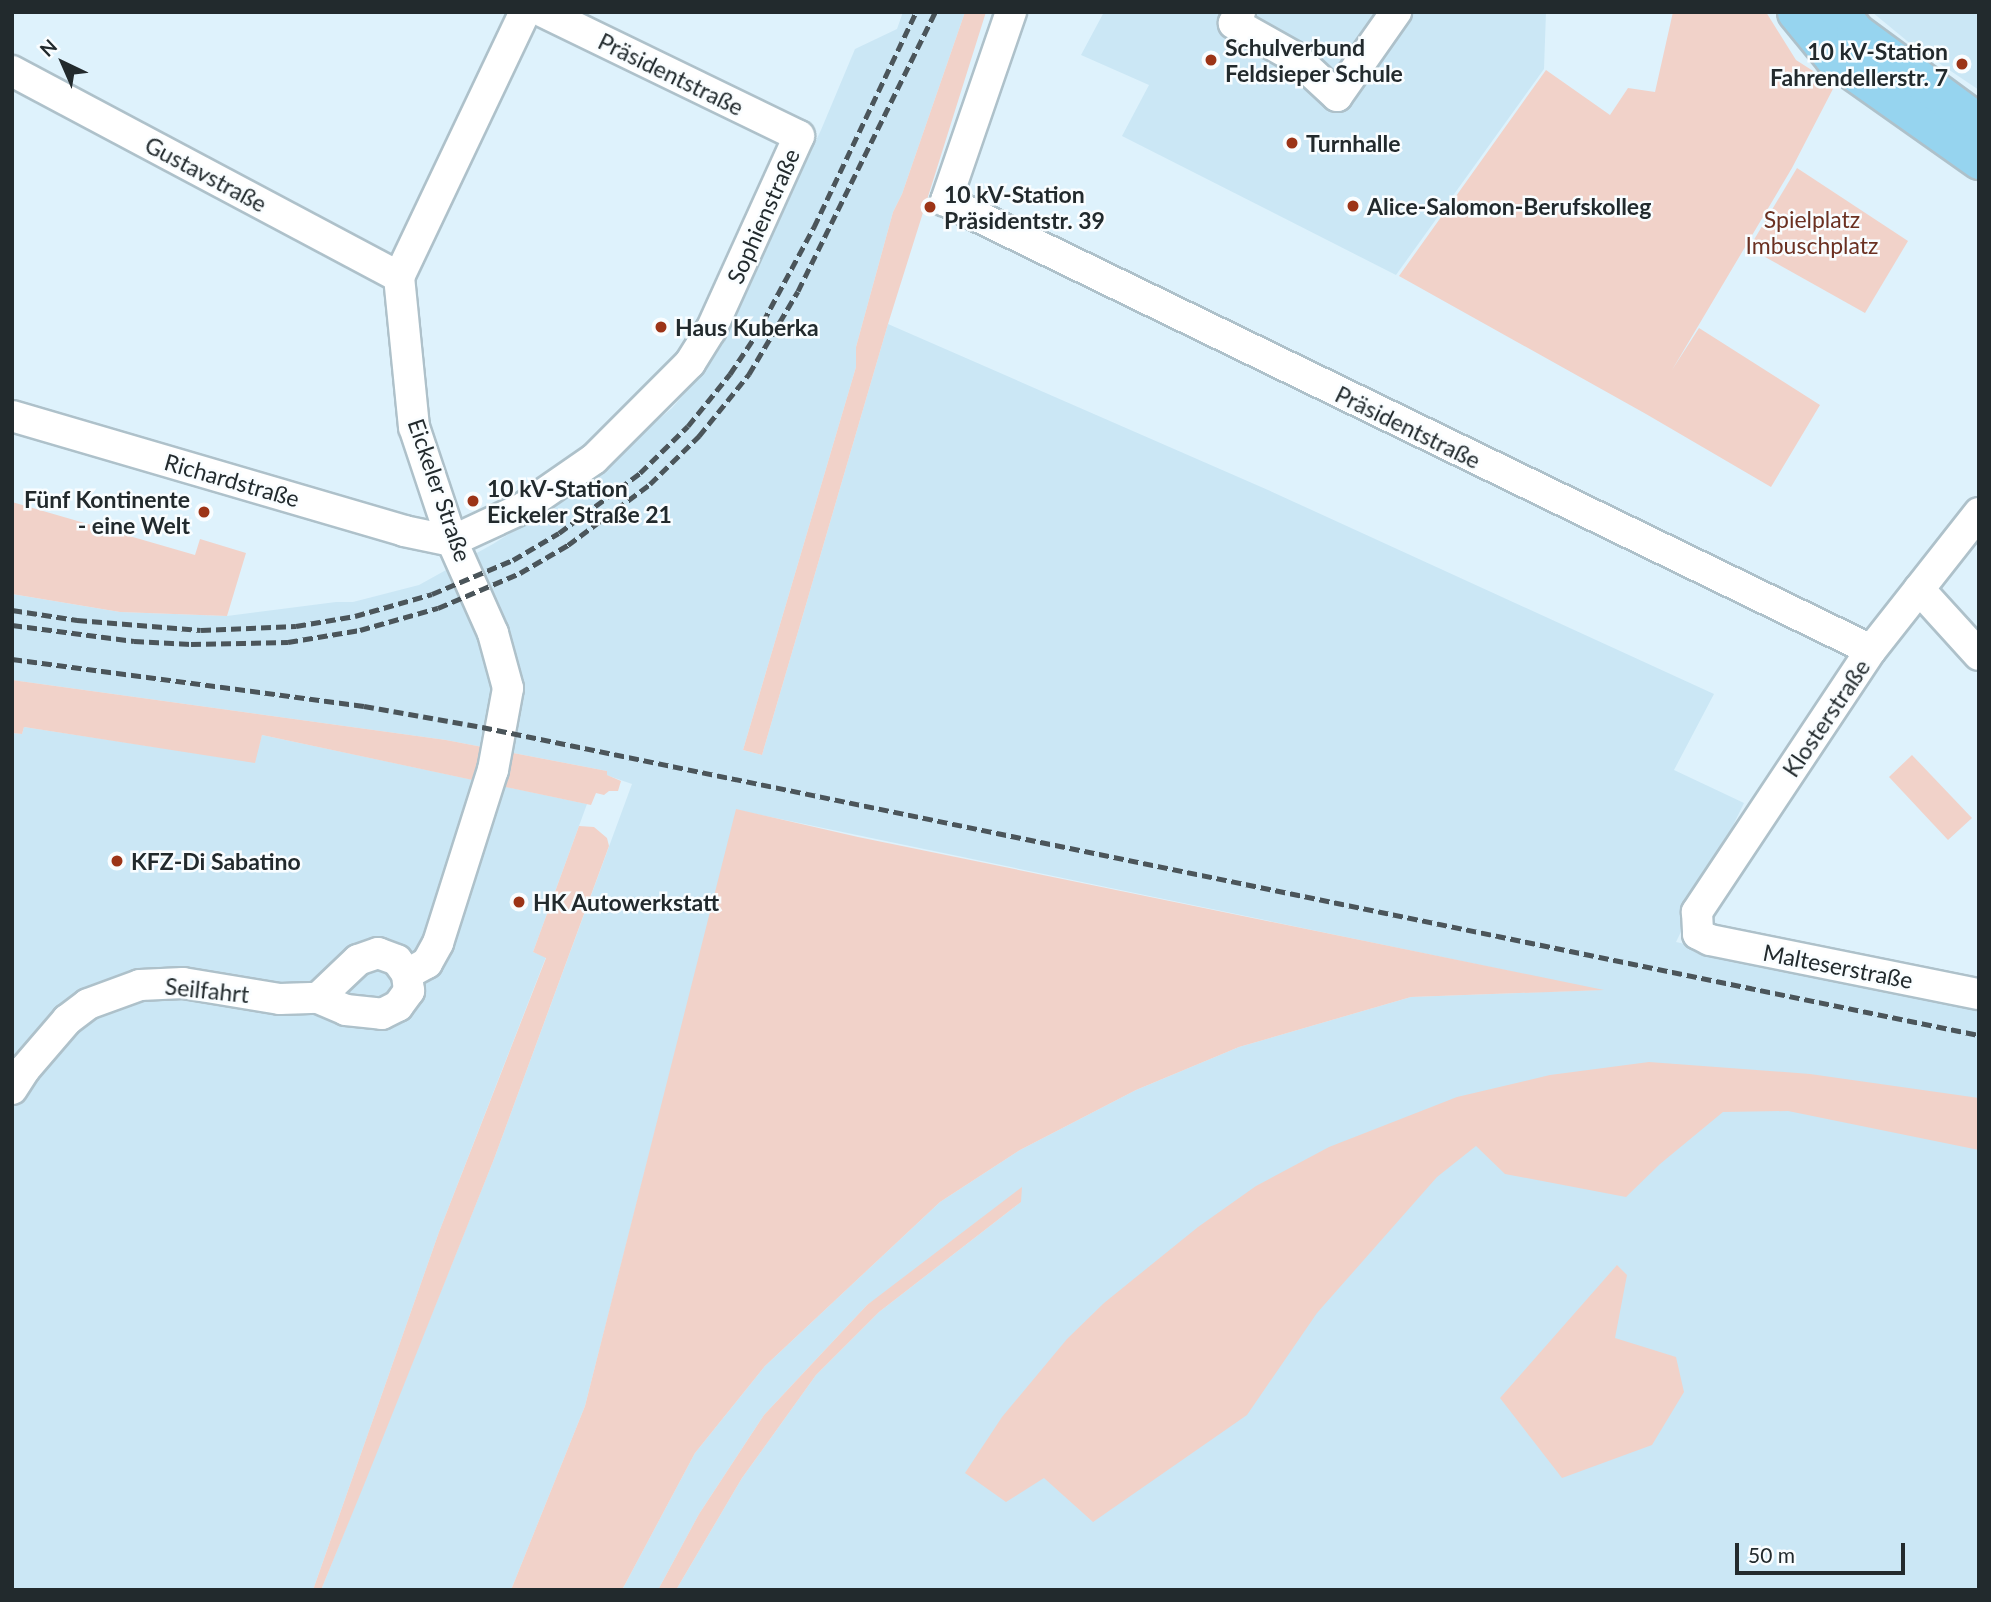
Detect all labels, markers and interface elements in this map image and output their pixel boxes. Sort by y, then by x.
street label: Präsidentstraße [594,27,748,121]
north arrow [28,28,98,98]
place label: Schulverbund Feldsieper Schule [1225,33,1403,87]
text: N [35,34,61,61]
place label: 10 kV-Station Fahrendellerstr. 7 [1770,37,1948,91]
marker: Schulverbund Feldsieper Schule [1203,52,1219,68]
marker: 10 kV-Station Fahrendellerstr. 7 [1954,56,1970,72]
place label: Turnhalle [1306,129,1401,157]
street label: Gustavstraße [140,130,272,218]
marker: Turnhalle [1284,135,1300,151]
street label: Sophienstraße [721,144,805,288]
place label: 10 kV-Station Präsidentstr. 39 [944,180,1105,234]
place label: Alice-Salomon-Berufskolleg [1367,192,1651,220]
marker: Alice-Salomon-Berufskolleg [1345,198,1361,214]
marker: 10 kV-Station Präsidentstr. 39 [922,199,938,215]
park label: Spielplatz Imbuschplatz [1746,205,1878,259]
place label: Haus Kuberka [675,313,819,341]
marker: Haus Kuberka [653,319,669,335]
street label: Präsidentstraße [1331,380,1485,474]
street label: Eickeler Straße [403,415,477,565]
street label: Richardstraße [161,448,303,512]
place label: 10 kV-Station Eickeler Straße 21 [487,474,672,528]
place label: Fünf Kontinente - eine Welt [24,485,190,539]
marker: 10 kV-Station Eickeler Straße 21 [465,493,481,509]
marker: Fünf Kontinente - eine Welt [196,504,212,520]
street label: Klosterstraße [1777,654,1875,782]
place label: KFZ-Di Sabatino [131,847,301,875]
marker: KFZ-Di Sabatino [109,853,125,869]
place label: HK Autowerkstatt [533,888,720,916]
marker: HK Autowerkstatt [511,894,527,910]
street label: Malteserstraße [1761,938,1915,994]
street label: Seilfahrt [164,972,250,1008]
scale bar [1739,1528,1909,1572]
text: 50 m [1748,1542,1795,1567]

